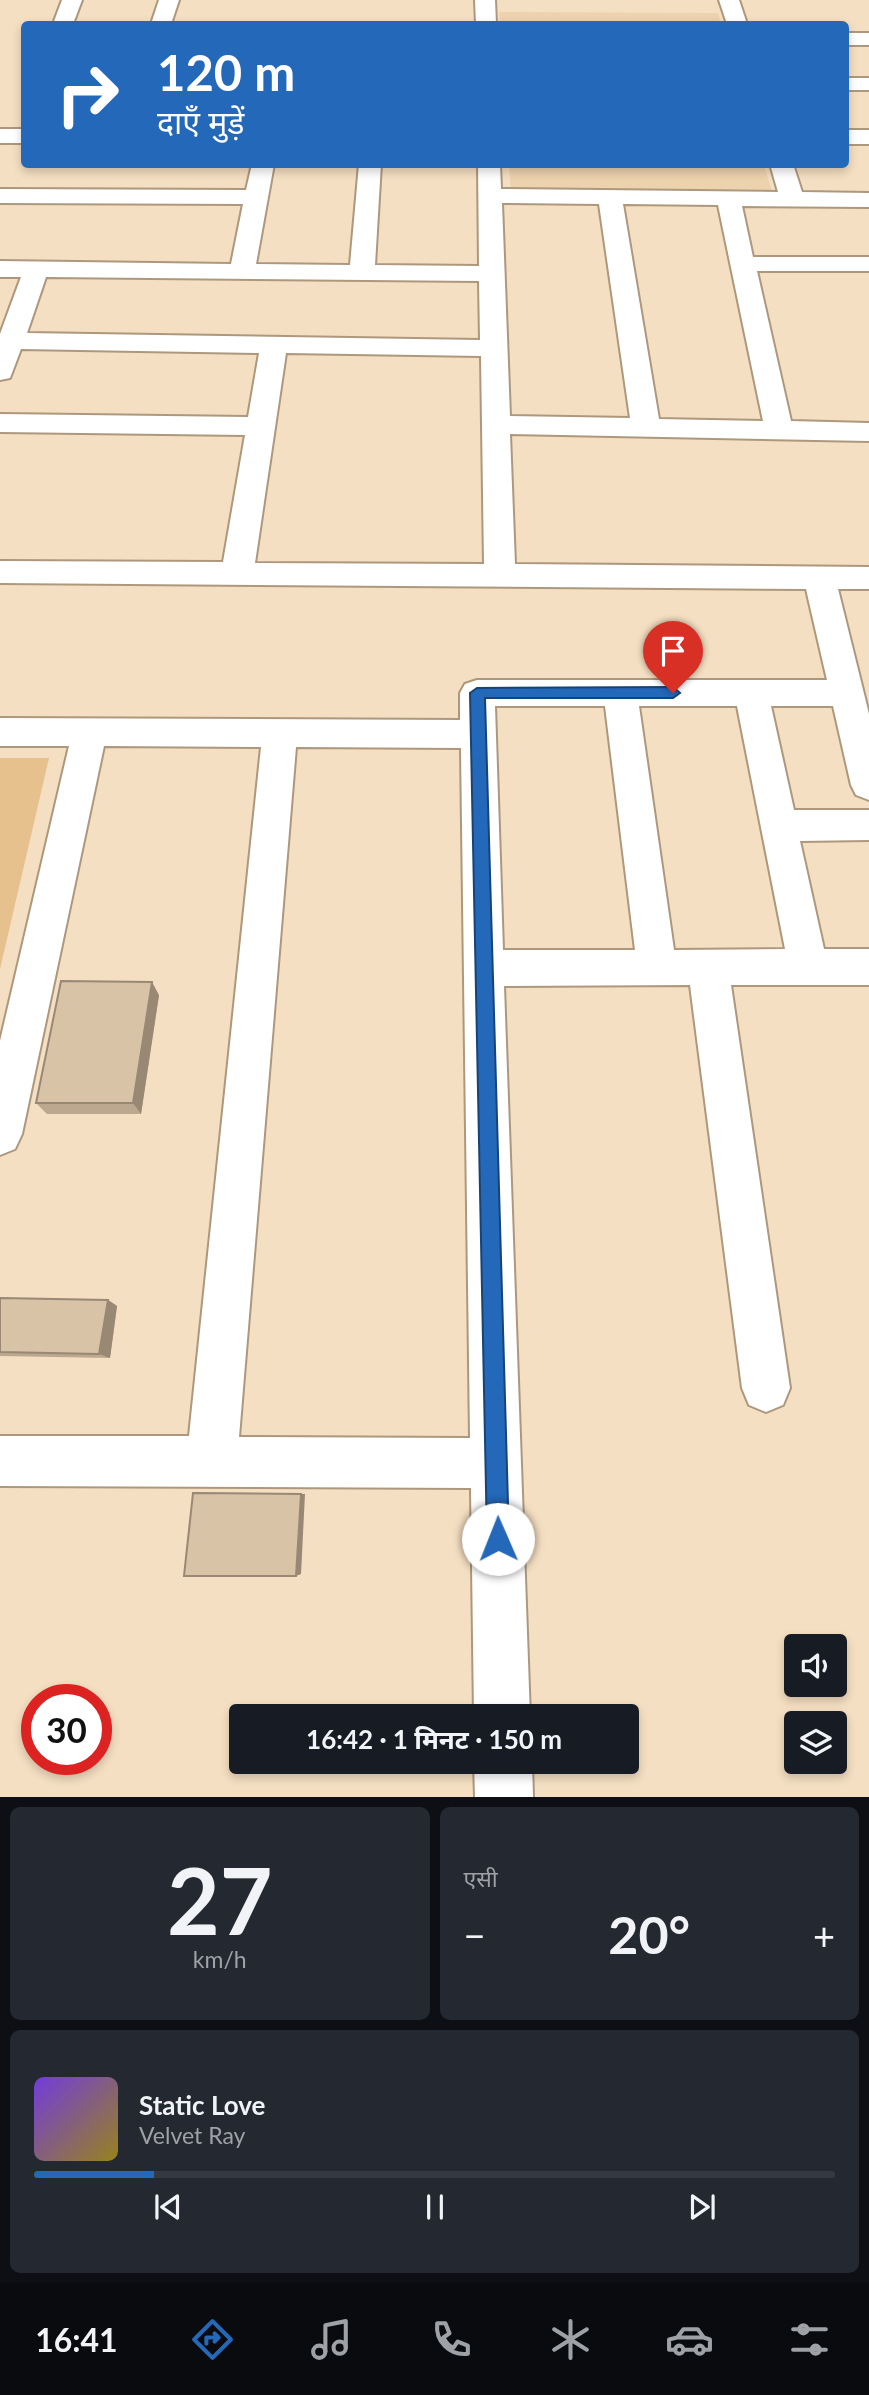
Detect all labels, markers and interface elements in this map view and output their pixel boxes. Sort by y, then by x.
text: 120 m [157,43,295,101]
icon: right [42,49,133,140]
text: दाएँ मुड़ें [157,102,244,141]
pin [643,621,703,693]
icon: arrive [654,632,692,670]
position arrow [461,1502,535,1576]
map controls [784,1634,847,1774]
button: sound [784,1634,847,1697]
speed limit sign: 30 [21,1684,112,1775]
button: layers [784,1711,847,1774]
text: 16:42 · 1 मिनट · 150 m [306,1723,562,1755]
text: 27 [167,1845,273,1954]
text: एसी [464,1864,498,1892]
text: 20° [608,1903,690,1965]
text: − [464,1912,486,1958]
text: + [813,1912,835,1958]
text: km/h [193,1945,247,1973]
text: Static Love [139,2089,266,2121]
text: Velvet Ray [139,2121,245,2149]
icon: previous [149,2188,187,2226]
icon: pause [416,2188,454,2226]
icon: next [683,2188,721,2226]
icon: directions [188,2315,237,2364]
icon: music [307,2315,356,2364]
icon: phone [427,2315,476,2364]
icon: climate [546,2315,595,2364]
icon: car [665,2315,714,2364]
icon: filters [785,2315,834,2364]
text: 16:41 [35,2320,118,2359]

